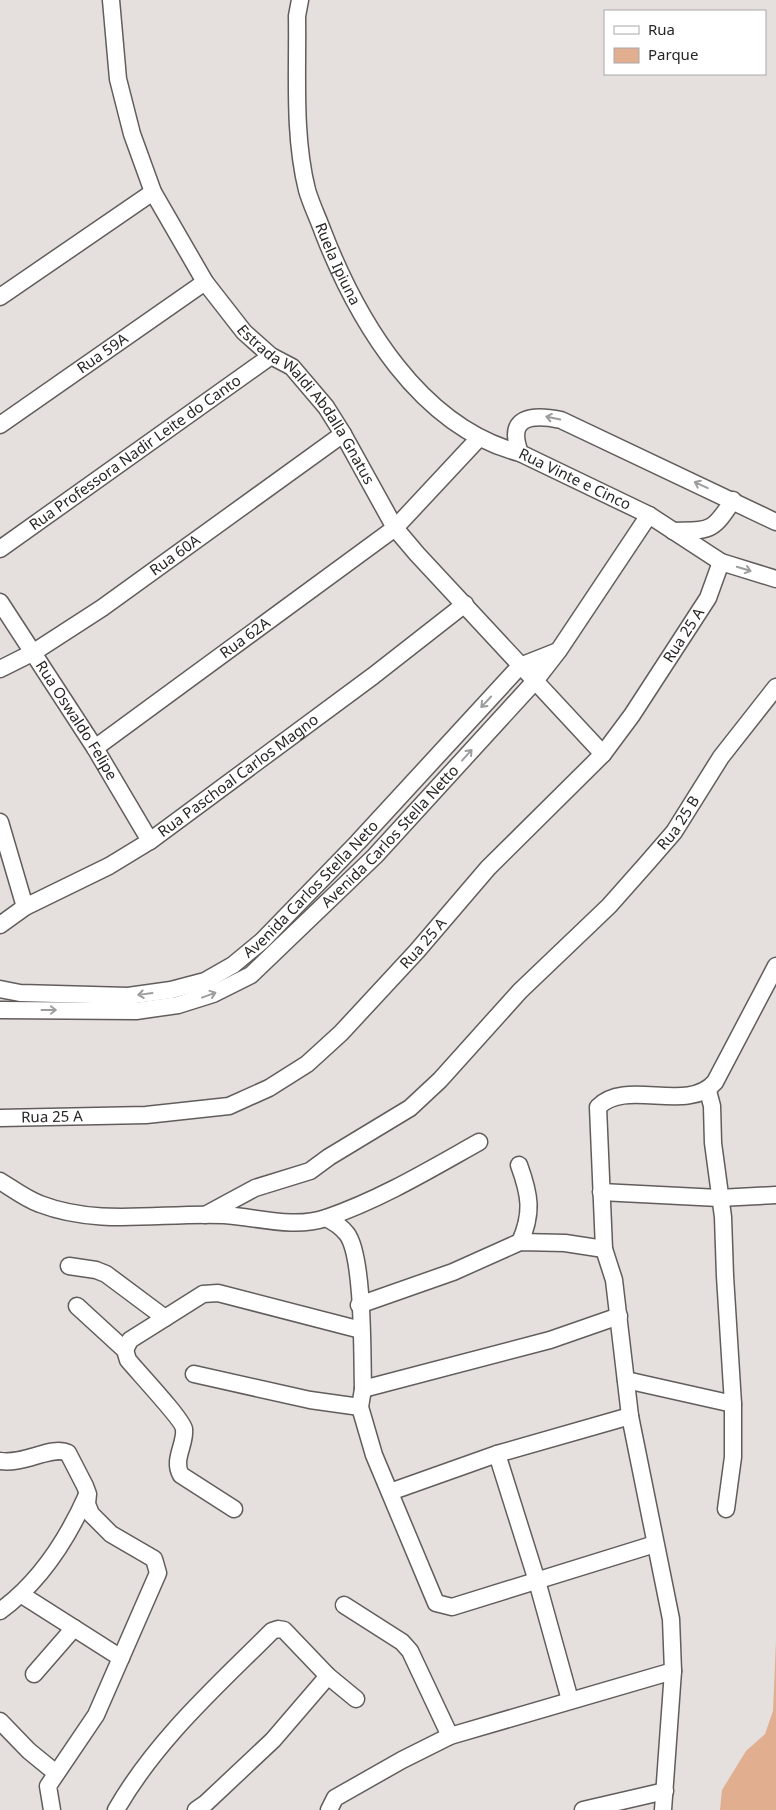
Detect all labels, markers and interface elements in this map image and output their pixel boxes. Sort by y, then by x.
legend [604,10,766,75]
text: Rua [648,19,675,39]
text: Parque [648,44,698,64]
street label: Ruela Ipiuna [311,219,366,308]
street label: Estrada Waldi Abdalla Gnatus [233,320,380,487]
street label: Rua 59A [73,328,132,377]
street label: Rua Professora Nadir Leite do Canto [25,370,244,534]
one-way arrow [545,413,561,422]
street label: Rua Vinte e Cinco [516,443,635,514]
one-way arrow [694,480,709,490]
street label: Rua 60A [145,529,204,580]
one-way arrow [736,564,752,574]
street label: Rua 25 A [658,603,708,666]
street label: Rua 62A [215,612,274,662]
street label: Rua Oswaldo Felipe [32,656,123,783]
one-way arrow [480,695,492,708]
street label: Rua Paschoal Carlos Magno [153,709,322,841]
one-way arrow [461,748,473,761]
street label: Avenida Carlos Stella Netto [316,760,462,911]
street label: Rua 25 B [652,791,703,854]
street label: Avenida Carlos Stella Neto [238,816,382,962]
street label: Rua 25 A [395,913,451,972]
one-way arrow [137,989,153,999]
one-way arrow [201,990,216,999]
one-way arrow [40,1005,56,1015]
street label: Rua 25 A [21,1105,83,1127]

